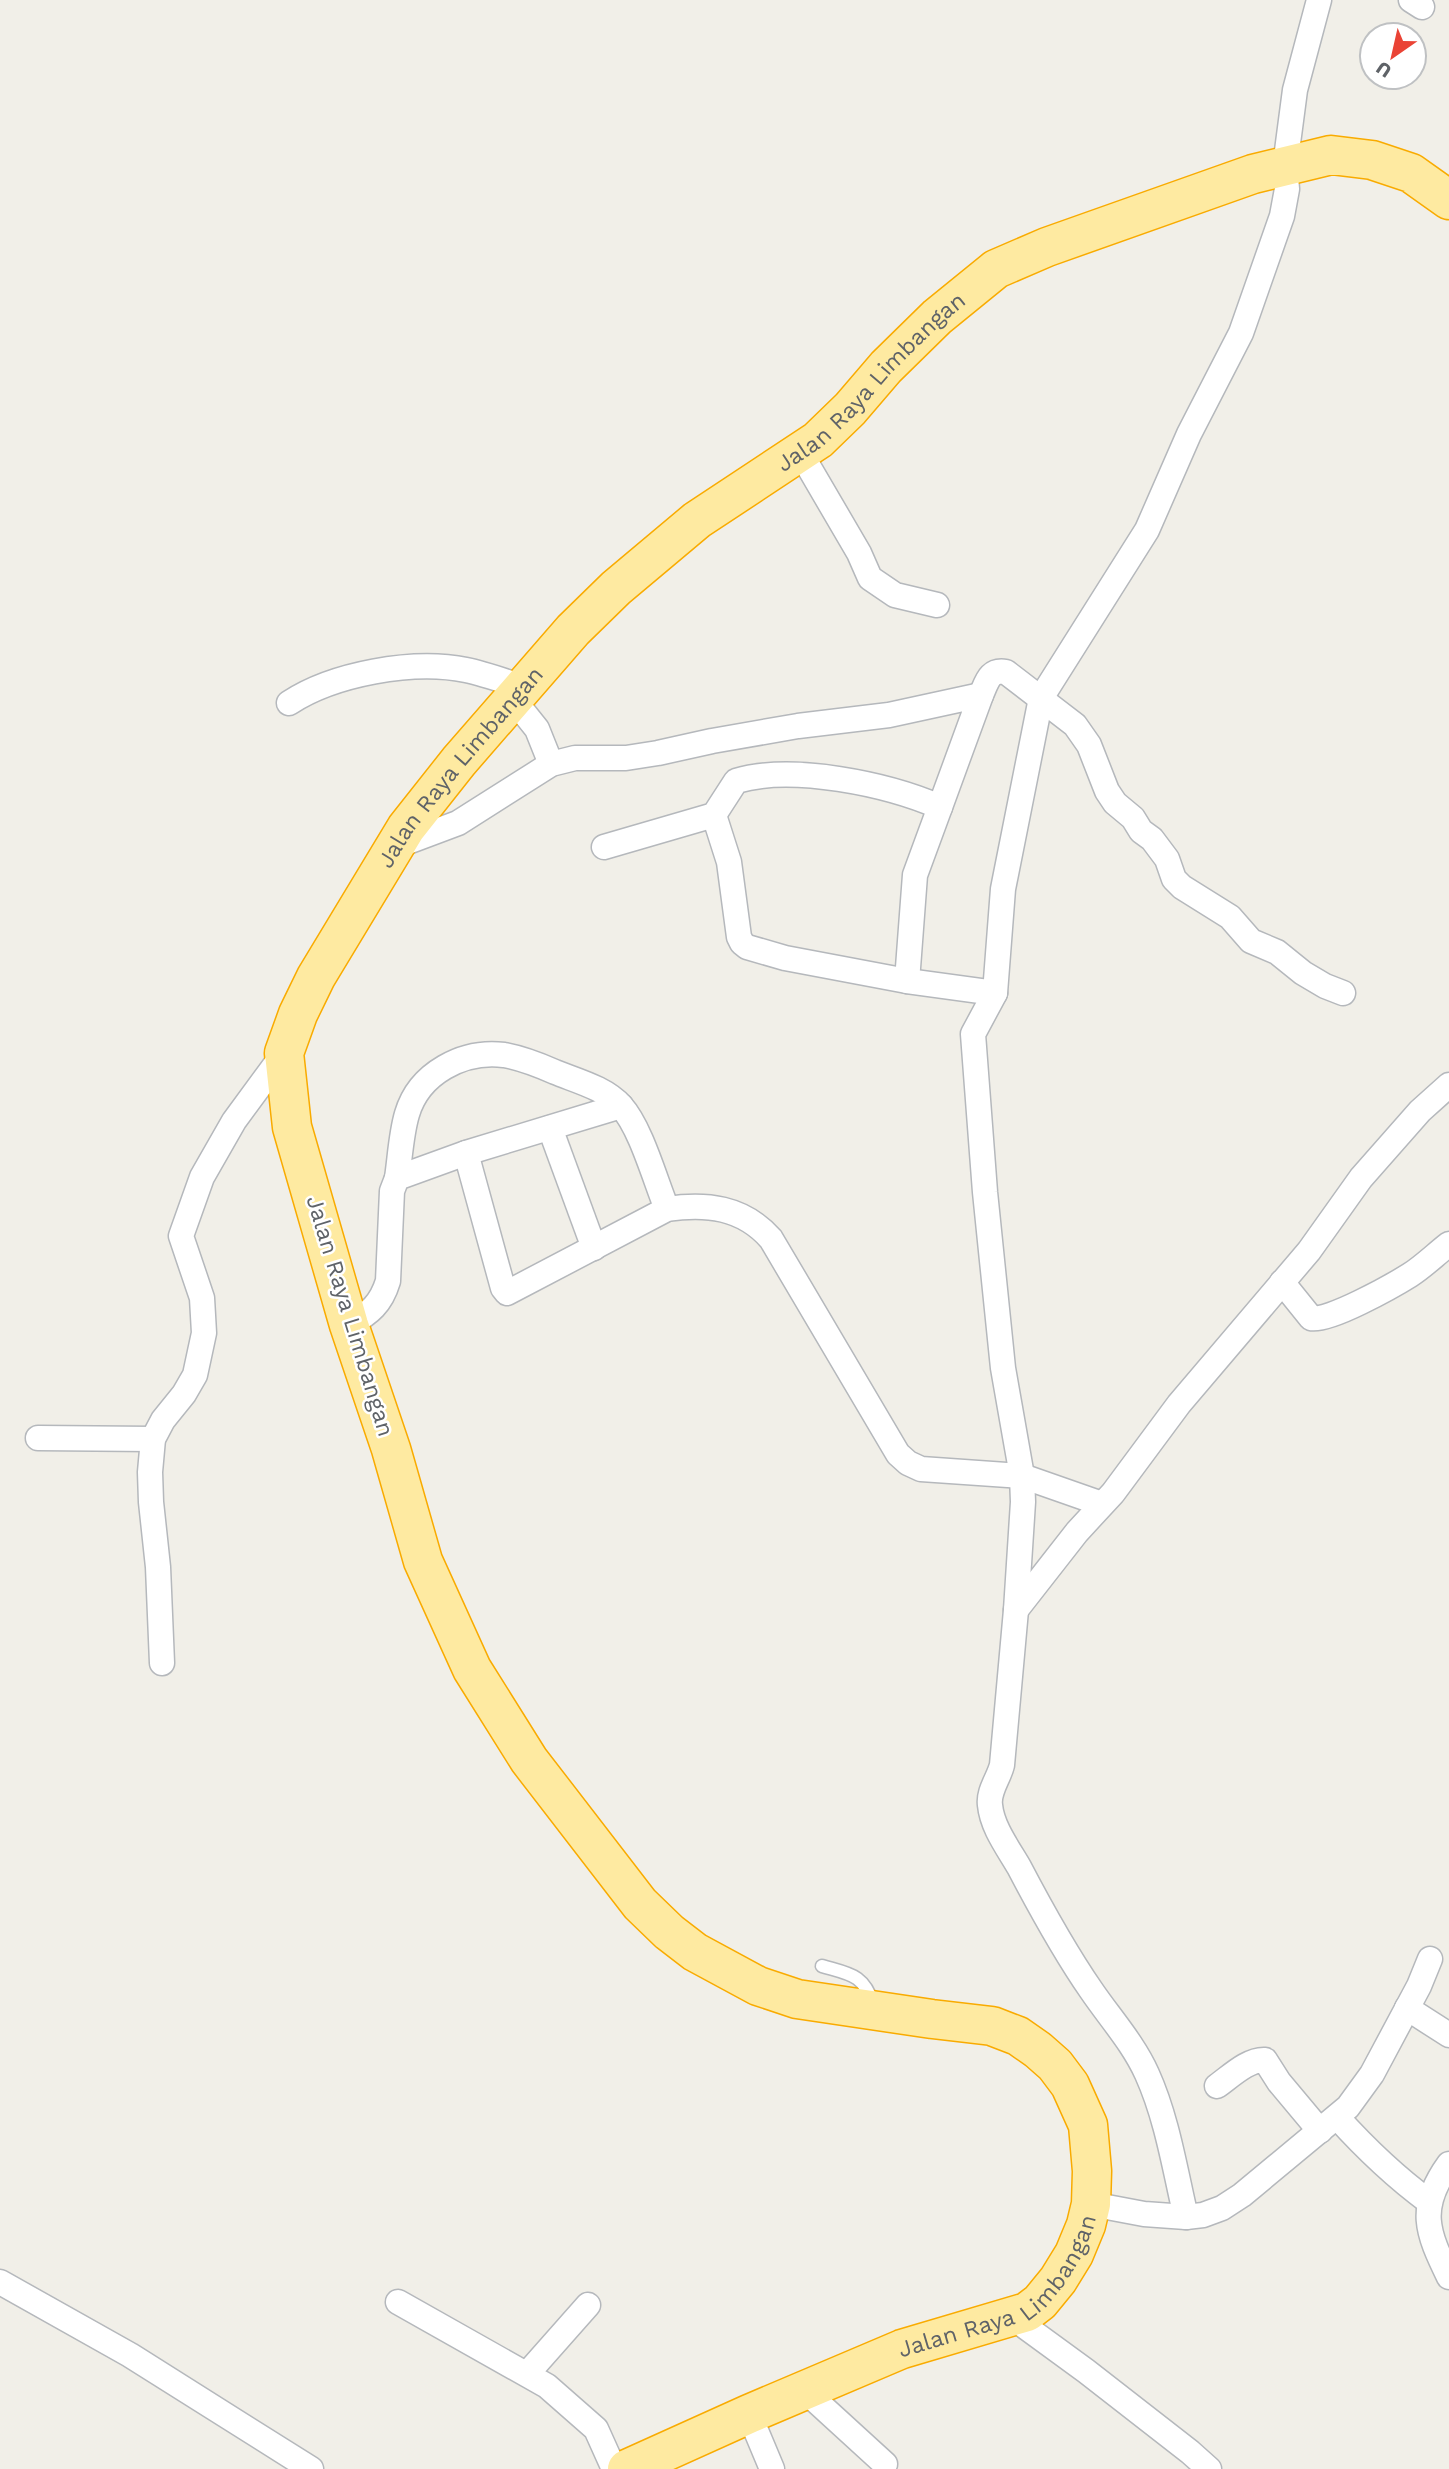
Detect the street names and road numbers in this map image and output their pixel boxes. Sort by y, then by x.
street label: Jalan Raya Limbangan [771,286,970,477]
street label: Jalan Raya Limbangan [372,661,549,873]
street label: Jalan Raya Limbangan [301,1192,399,1440]
street label: Jalan Raya Limbangan [895,2212,1101,2363]

